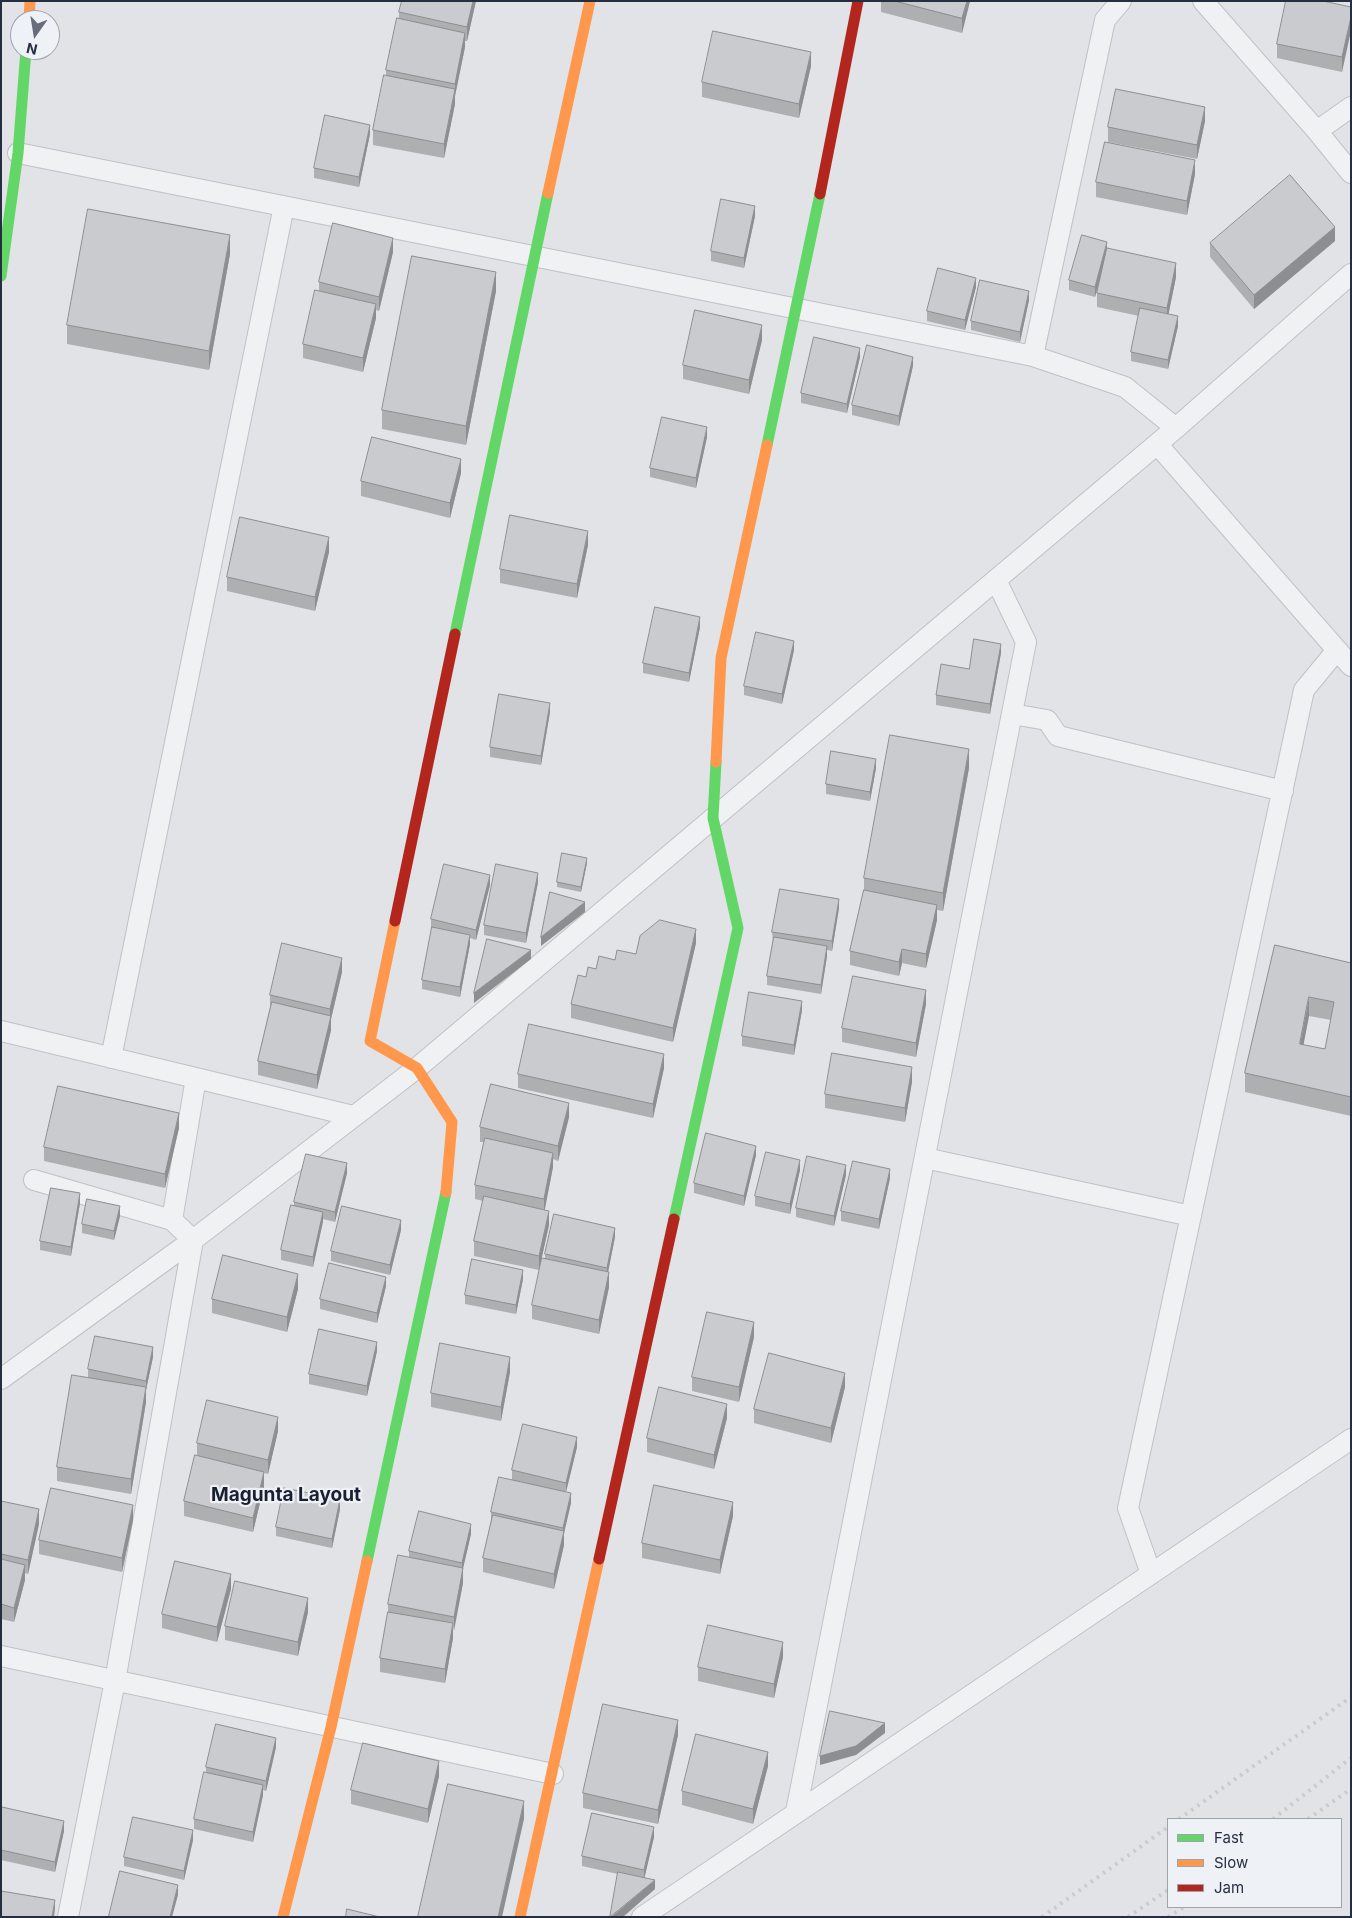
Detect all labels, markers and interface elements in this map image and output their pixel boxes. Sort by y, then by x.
north arrow [10,10,60,60]
text: N [25,40,39,59]
district label: Magunta Layout [211,1484,361,1506]
legend [1167,1818,1342,1908]
text: Fast [1214,1828,1244,1847]
text: Slow [1214,1853,1248,1872]
text: Jam [1214,1878,1244,1897]

